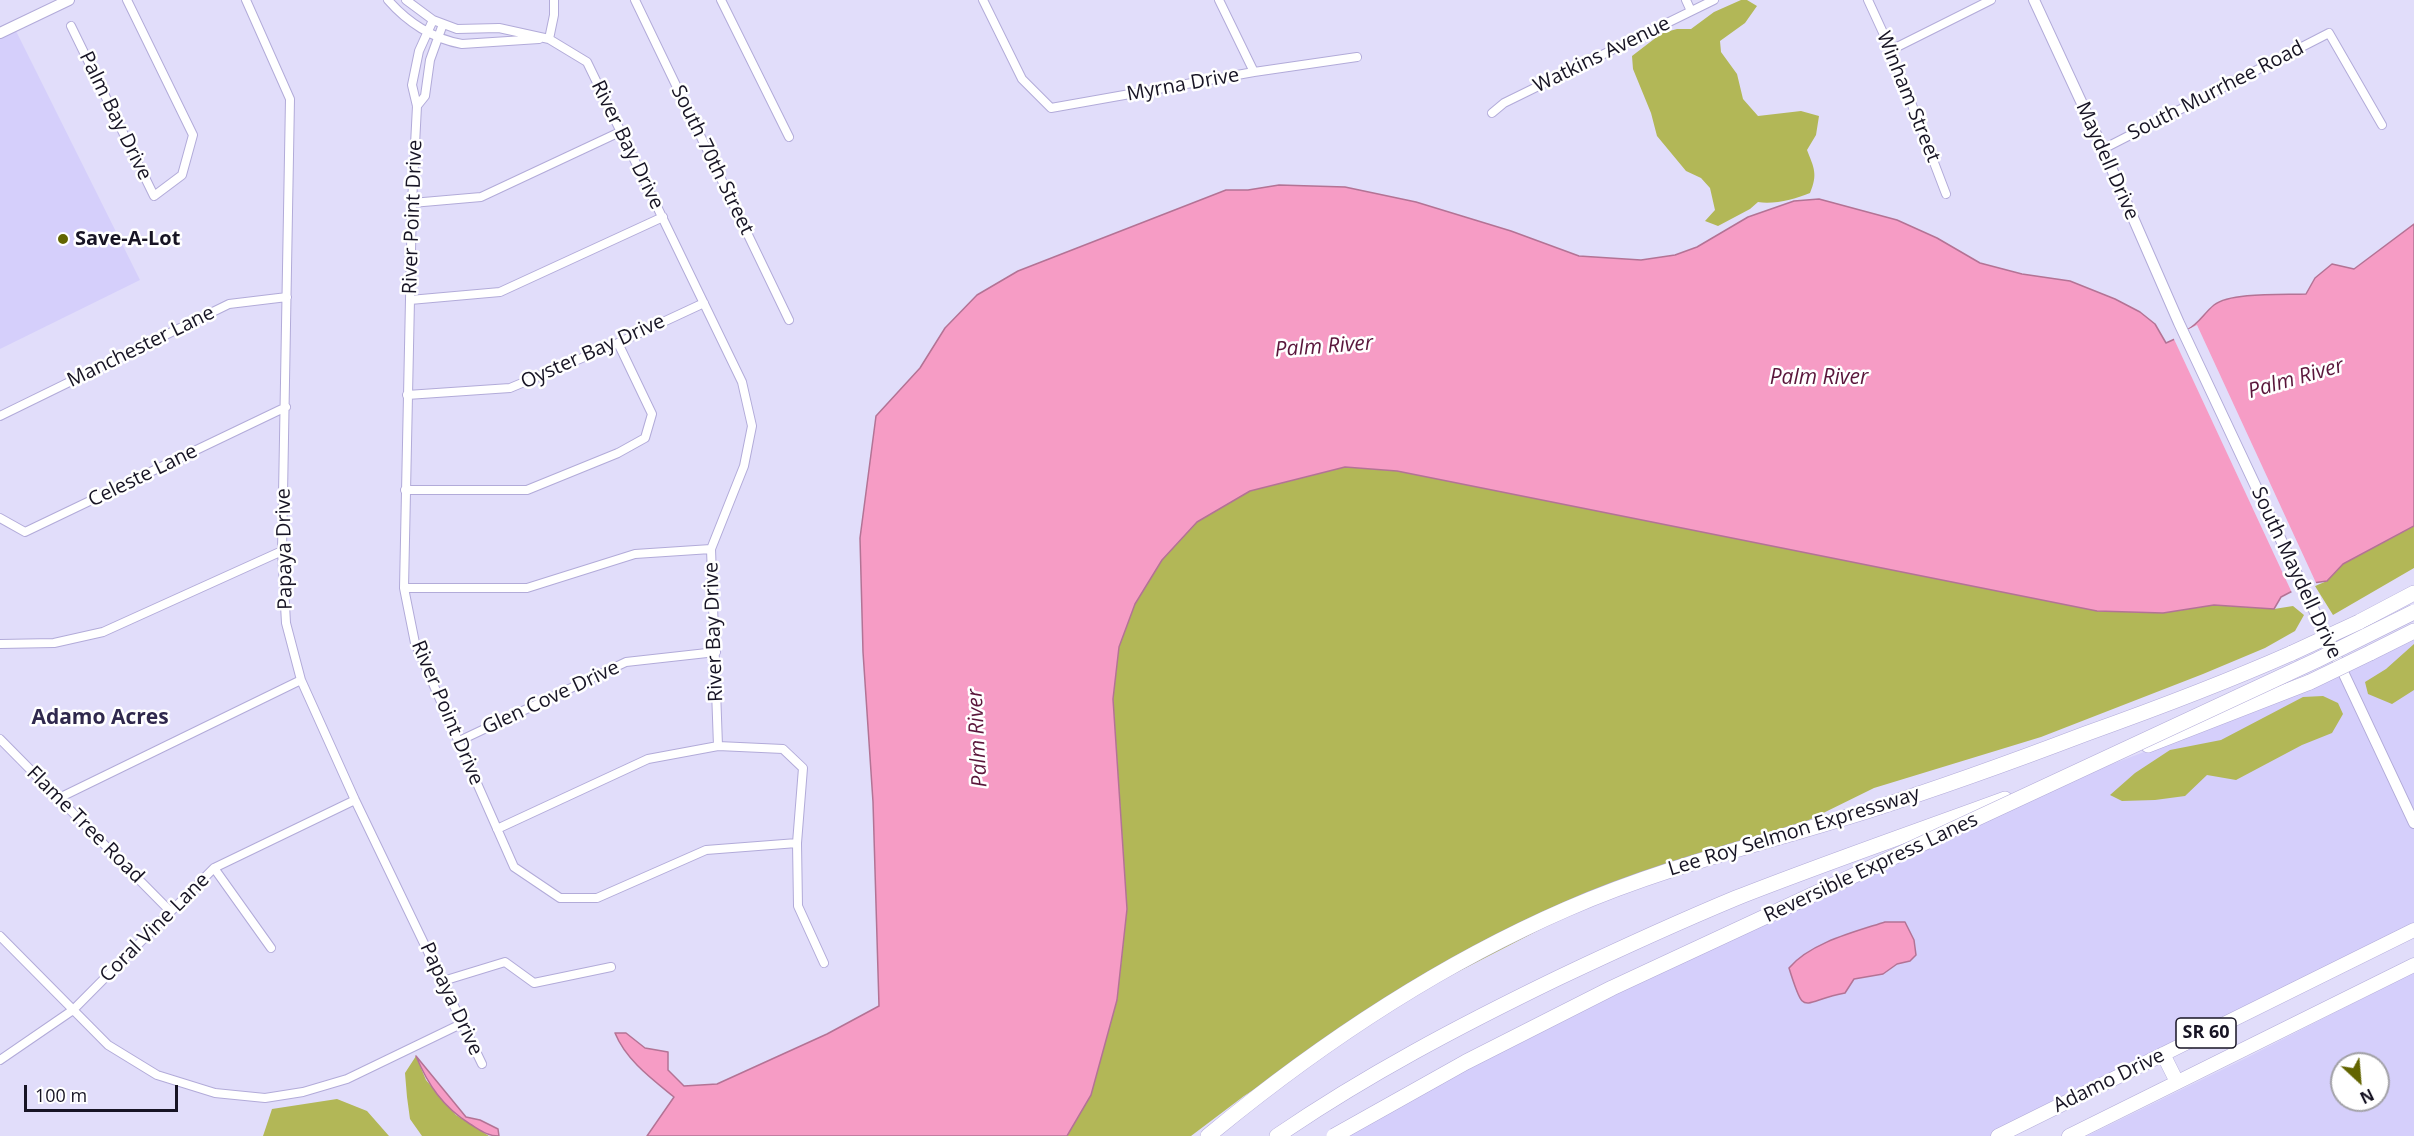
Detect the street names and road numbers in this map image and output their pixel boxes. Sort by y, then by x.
street label: Watkins Avenue [1530,12,1674,98]
street label: Winham Street [1871,28,1945,166]
street label: South Murrhee Road [2124,36,2308,146]
street label: Palm Bay Drive [74,48,156,184]
street label: Myrna Drive [1125,63,1241,107]
street label: River Bay Drive [585,77,669,213]
street label: South 70th Street [665,81,759,239]
street label: Maydell Drive [2070,98,2144,224]
street label: River Point Drive [398,139,428,295]
street label: Manchester Lane [63,301,219,393]
street label: Oyster Bay Drive [517,310,669,394]
street label: Celeste Lane [85,439,201,513]
street label: South Maydell Drive [2246,483,2346,663]
street label: Papaya Drive [272,488,298,610]
street label: River Bay Drive [700,562,728,702]
street label: River Point Drive [406,637,488,789]
street label: Glen Cove Drive [479,656,623,740]
street label: Flame Tree Road [21,761,149,889]
street label: Lee Roy Selmon Expressway [1665,782,1923,882]
street label: Reversible Express Lanes [1760,808,1982,928]
street label: Coral Vine Lane [95,868,215,988]
street label: Papaya Drive [414,939,488,1059]
road number: SR 60 [2176,1018,2236,1048]
street label: Adamo Drive [2050,1044,2168,1118]

